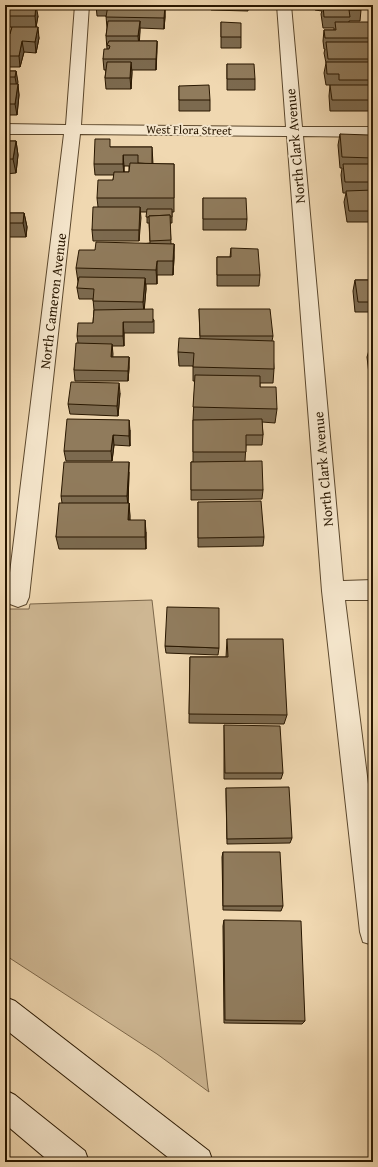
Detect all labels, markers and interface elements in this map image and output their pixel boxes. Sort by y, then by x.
street label: North Clark Avenue [280,87,310,204]
street label: West Flora Street [146,120,233,139]
street label: North Cameron Avenue [35,231,71,370]
street label: North Clark Avenue [308,410,338,527]

